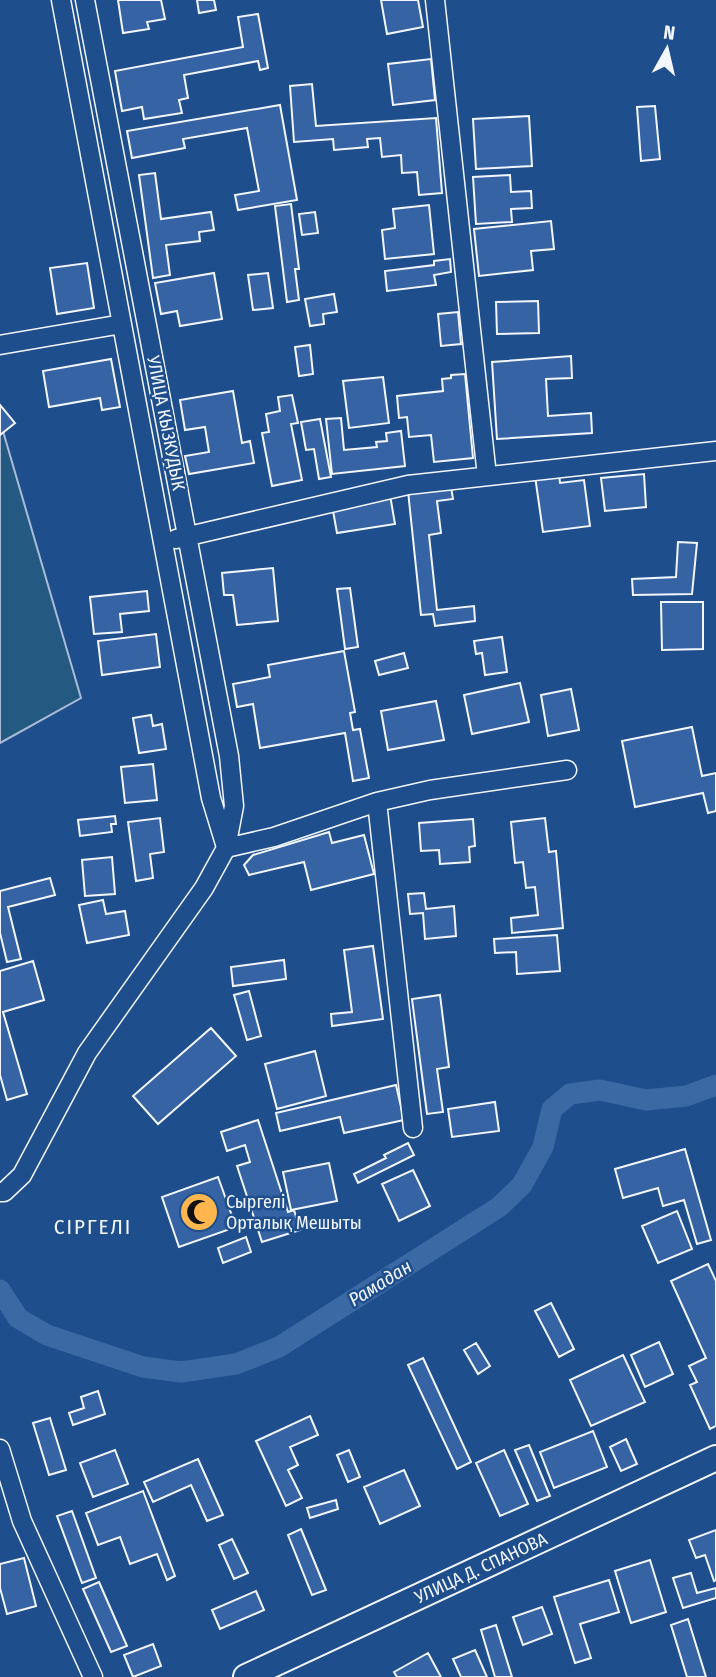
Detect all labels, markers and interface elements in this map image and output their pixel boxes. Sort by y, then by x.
north arrow [632,14,702,84]
text: N [662,20,677,45]
street label: УЛИЦА КЫЗКУДЫК [142,353,190,493]
mosque icon: Сыргелі Орталық Мешыты [178,1191,220,1233]
place label: Сыргелі Орталық Мешыты [226,1191,362,1234]
district label: СІРГЕЛІ [54,1214,132,1240]
water label: Рамадан [344,1255,416,1311]
street label: УЛИЦА Д. СПАНОВА [410,1527,551,1609]

